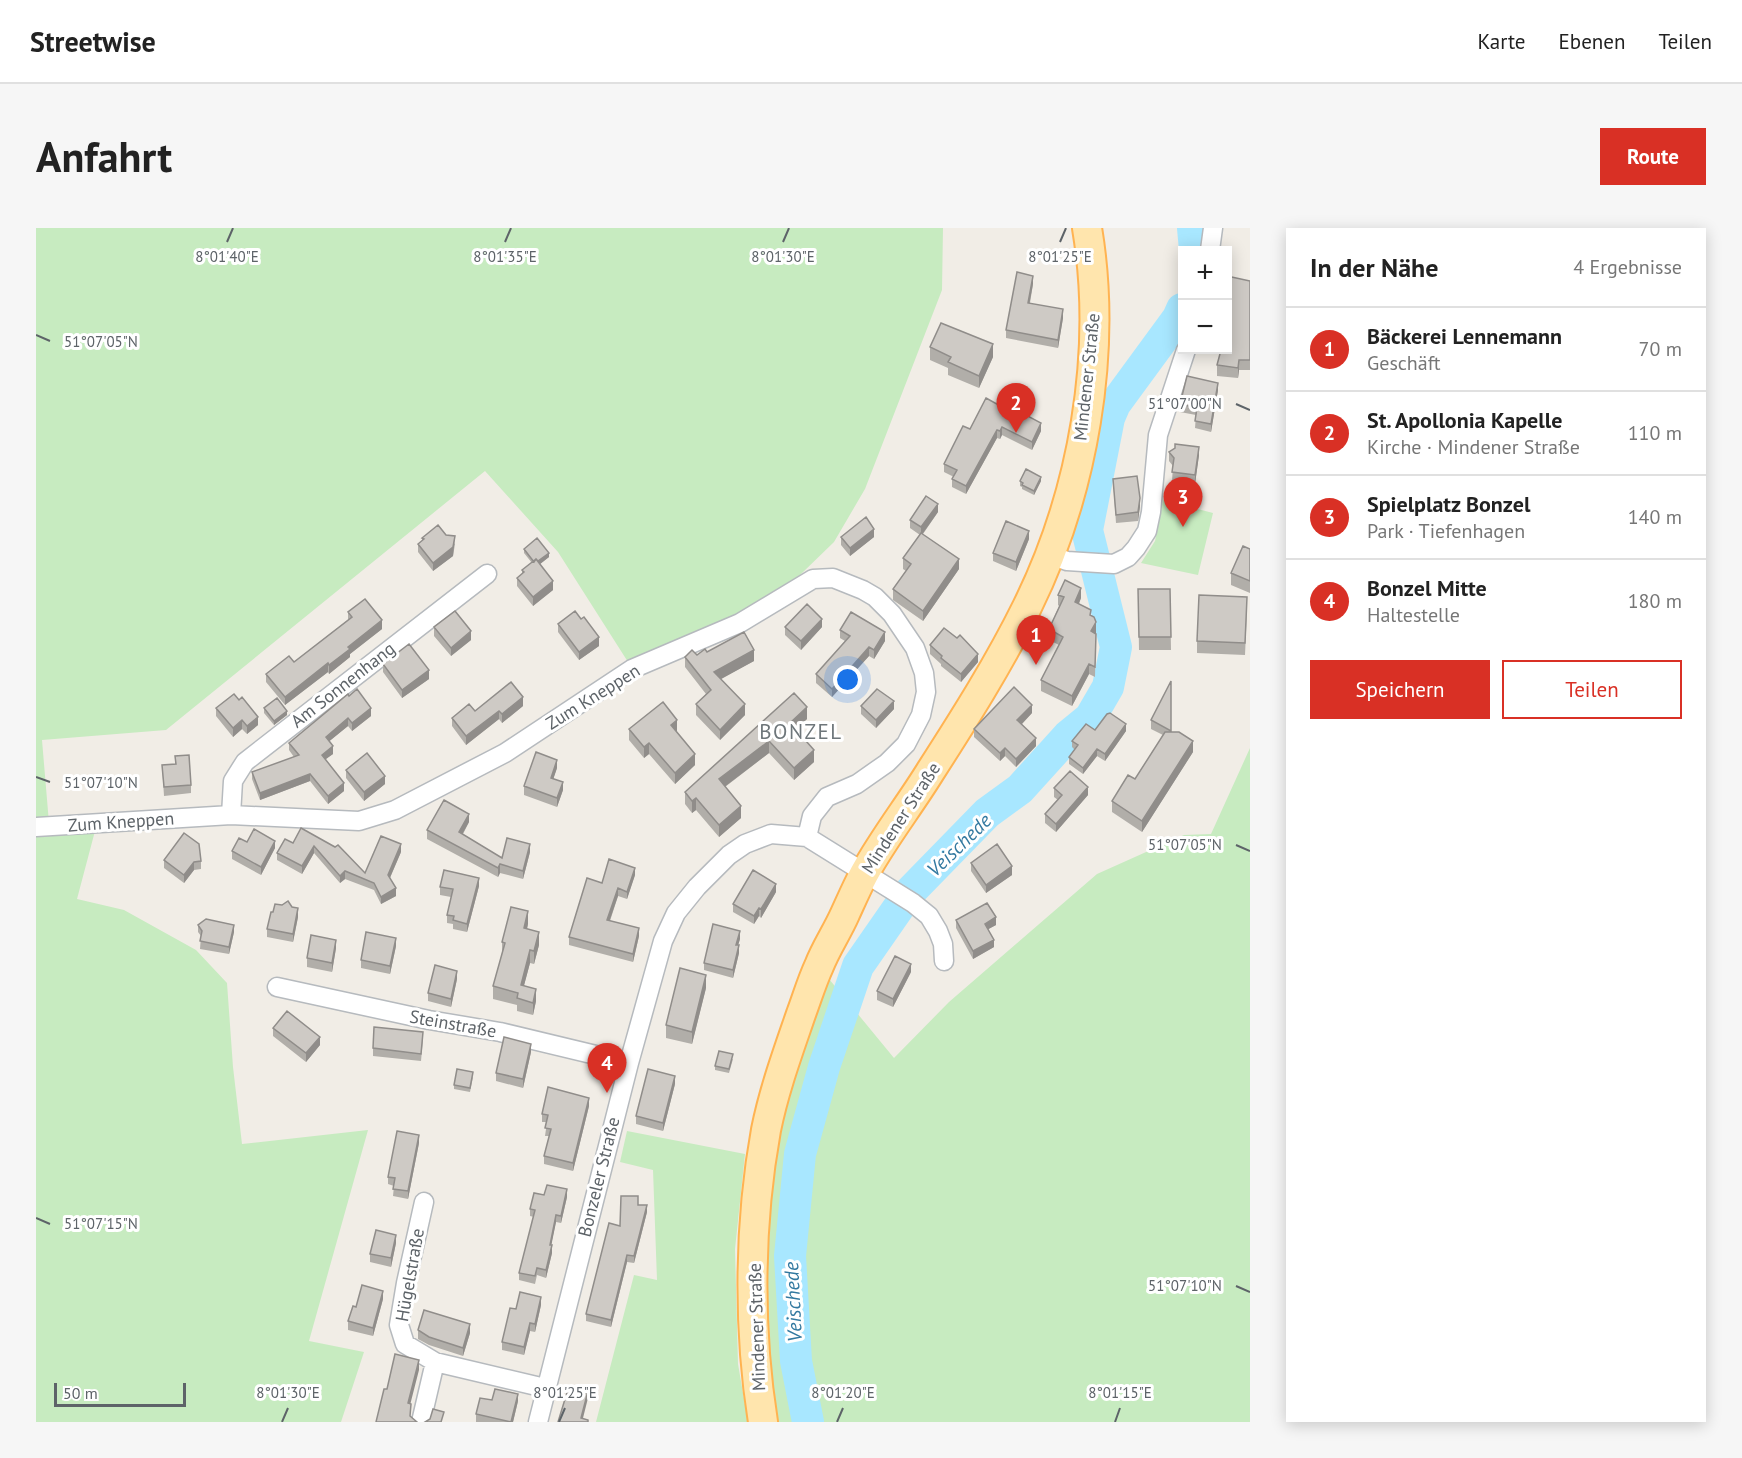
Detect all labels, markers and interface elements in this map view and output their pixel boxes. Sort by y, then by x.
text: Streetwise [30,23,156,60]
text: Karte [1478,28,1526,55]
text: Ebenen [1559,28,1625,55]
text: Teilen [1658,28,1712,55]
button: Route [1600,128,1706,185]
text: Anfahrt [36,129,172,184]
map controls [1178,246,1232,354]
button: + [1178,246,1232,300]
text: 8°01'40"E [195,247,259,266]
text: 8°01'35"E [473,247,537,266]
text: 8°01'30"E [751,247,815,266]
text: 8°01'25"E [1028,247,1092,266]
text: In der Nähe [1310,251,1438,284]
text: 4 Ergebnisse [1573,254,1682,280]
button: − [1178,300,1232,354]
street label: Mindener Straße [1068,312,1105,442]
text: Bäckerei Lennemann [1367,322,1562,350]
text: 51°07'05"N [64,332,138,351]
text: 1 [1324,336,1335,362]
text: 70 m [1639,336,1682,362]
text: Geschäft [1367,350,1441,376]
pin: 2 [996,384,1036,433]
text: 51°07'00"N [1148,394,1222,413]
text: St. Apollonia Kapelle [1367,406,1562,434]
text: 2 [1324,420,1335,446]
text: 110 m [1628,420,1682,446]
text: Kirche · Mindener Straße [1367,434,1580,460]
pin: 3 [1164,478,1202,527]
text: Spielplatz Bonzel [1367,490,1530,518]
text: 3 [1324,504,1335,530]
text: 140 m [1628,504,1682,530]
text: Park · Tiefenhagen [1367,518,1525,544]
text: Bonzel Mitte [1367,574,1487,602]
text: 4 [1324,588,1335,614]
text: 180 m [1628,588,1682,614]
text: Haltestelle [1367,602,1460,628]
pin: 1 [1016,616,1056,665]
street label: Am Sonnenhang [286,637,399,732]
street label: Zum Kneppen [541,659,644,735]
button: Speichern [1310,660,1490,719]
button: Teilen [1502,660,1682,719]
your location [833,665,862,694]
district label: BONZEL [759,718,843,745]
street label: Mindener Straße [856,758,945,878]
text: 51°07'10"N [64,773,138,792]
street label: Zum Kneppen [67,806,175,837]
water label: Veischede [921,807,997,882]
text: 51°07'05"N [1148,835,1222,854]
street label: Steinstraße [408,1005,498,1042]
pin: 4 [588,1044,626,1093]
street label: Bonzeler Straße [573,1115,625,1239]
text: 51°07'15"N [64,1214,138,1233]
street label: Hügelstraße [390,1226,429,1323]
water label: Veischede [778,1261,808,1343]
street label: Mindener Straße [743,1263,770,1391]
text: 51°07'10"N [1148,1276,1222,1295]
scale bar [54,1380,186,1408]
text: 50 m [63,1383,98,1403]
text: 8°01'30"E [256,1383,320,1402]
text: 8°01'25"E [533,1383,597,1402]
text: 8°01'20"E [811,1383,875,1402]
text: 8°01'15"E [1088,1383,1152,1402]

